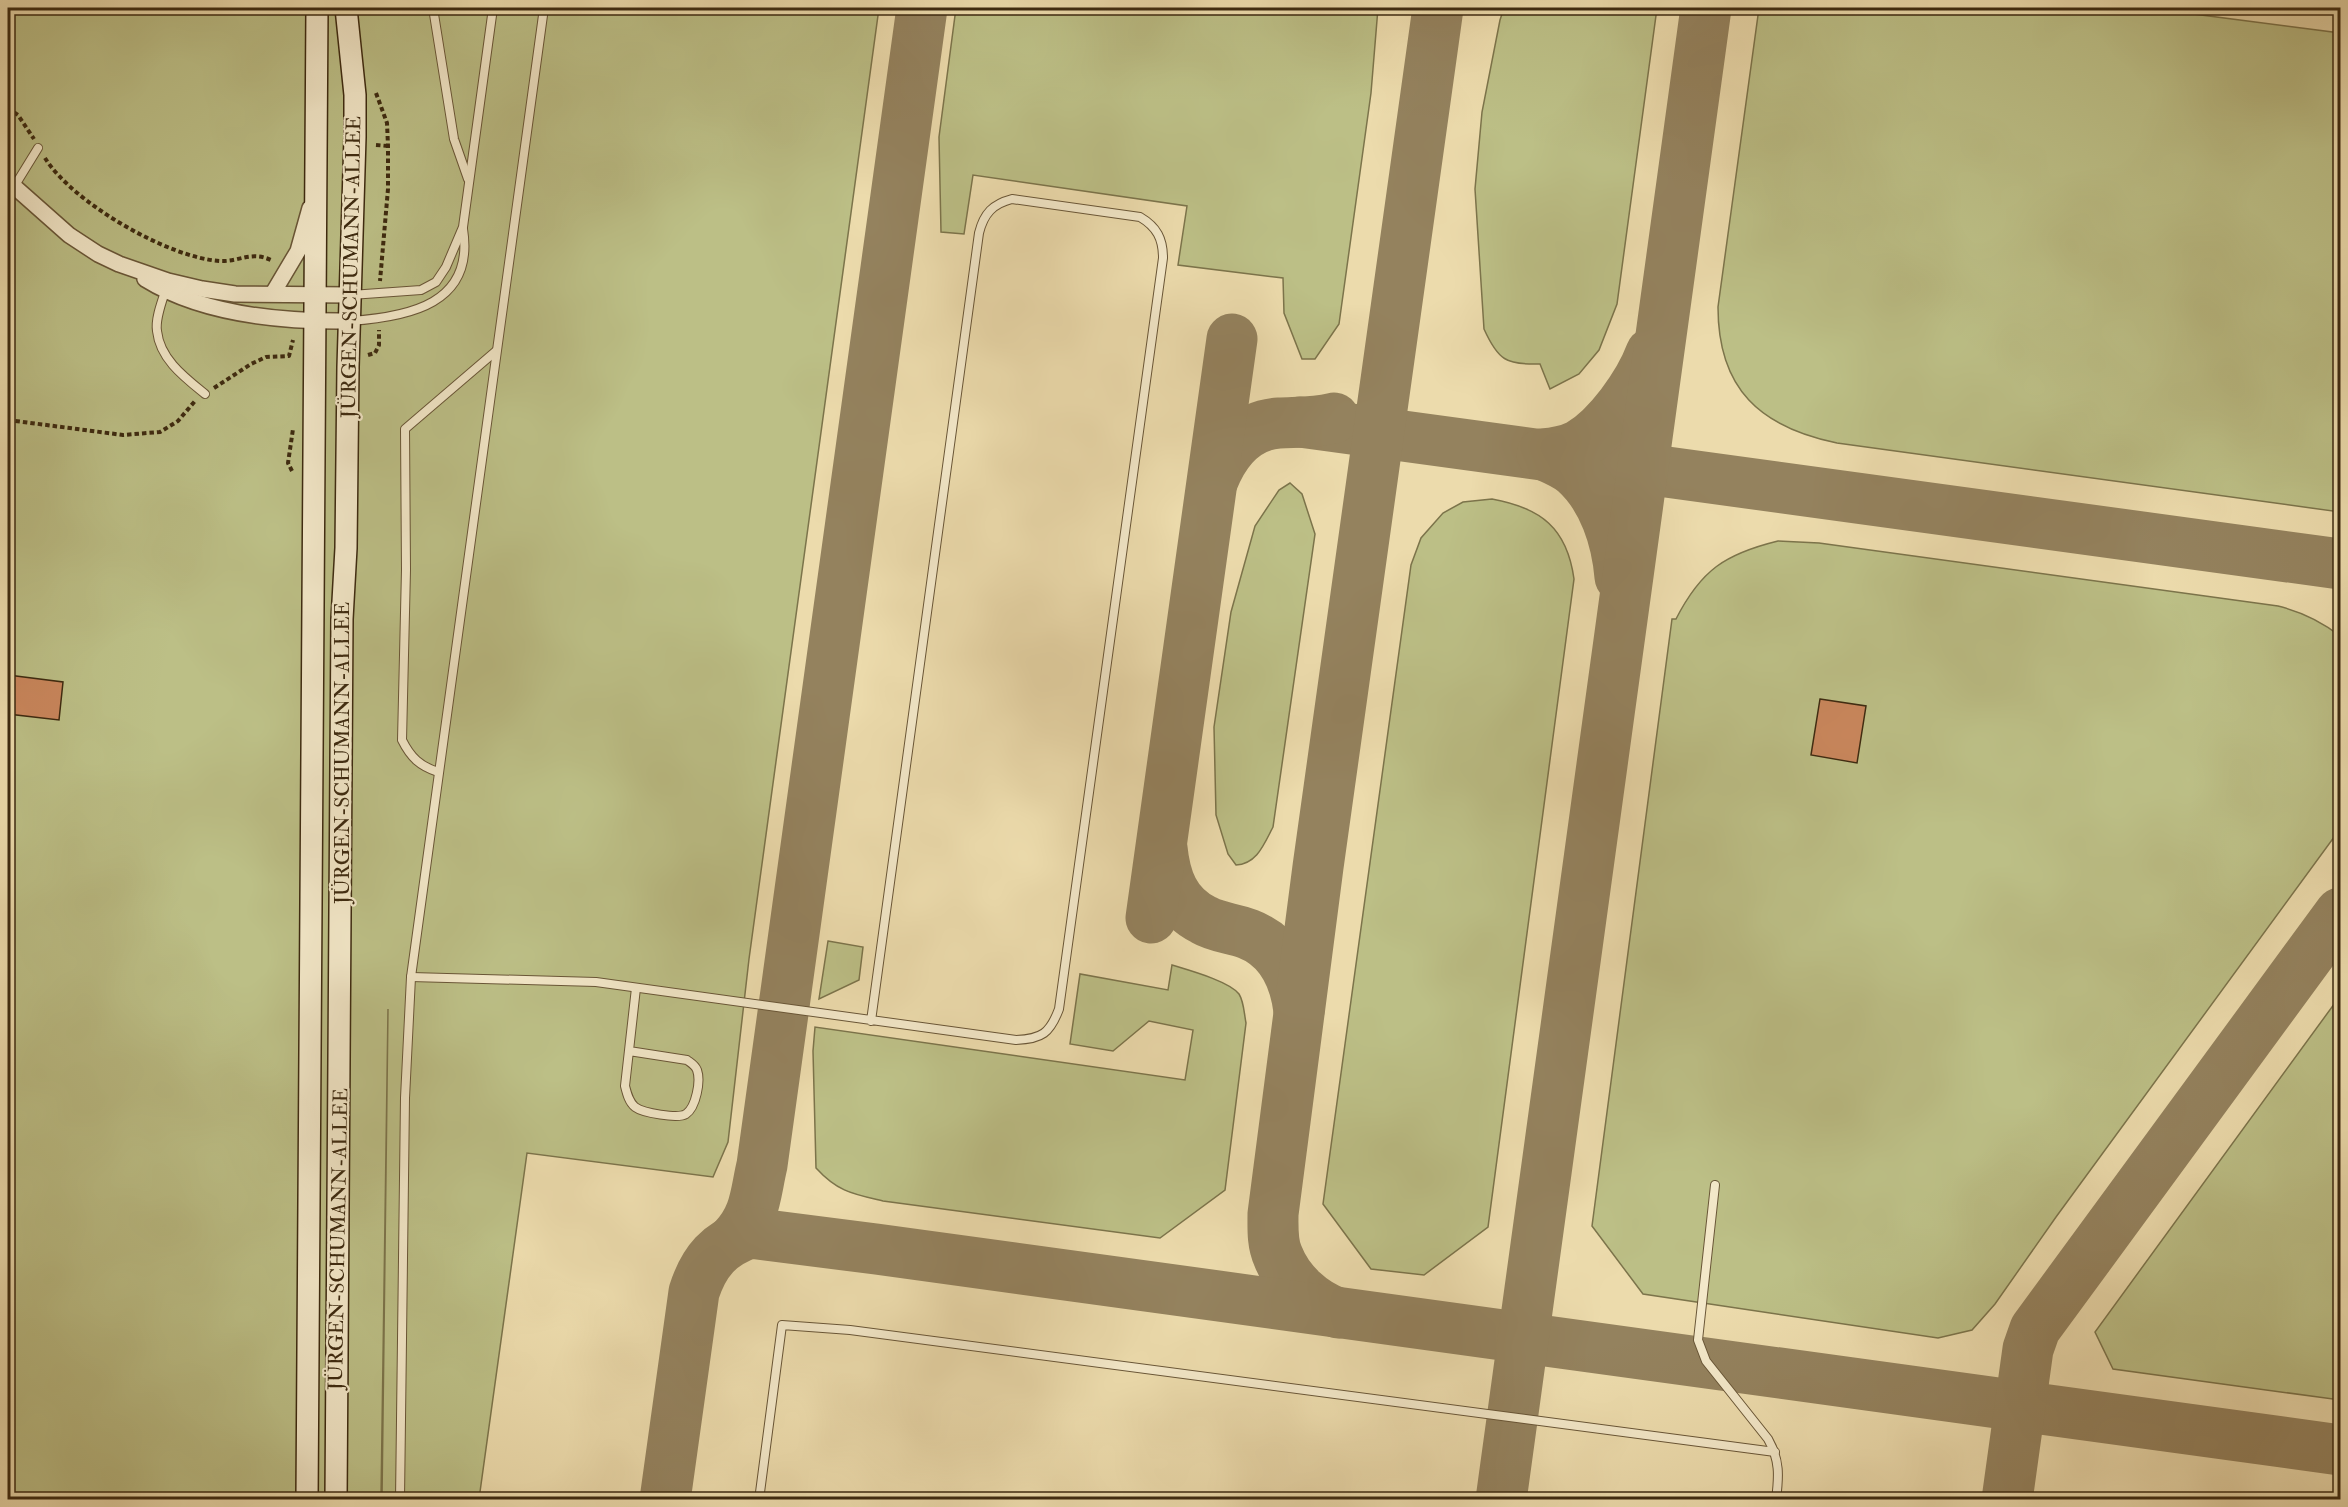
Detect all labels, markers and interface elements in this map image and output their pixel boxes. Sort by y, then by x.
street label: JÜRGEN-SCHUMANN-ALLEE [336,116,366,419]
street label: JÜRGEN-SCHUMANN-ALLEE [330,602,355,905]
street label: JÜRGEN-SCHUMANN-ALLEE [323,1088,353,1391]

